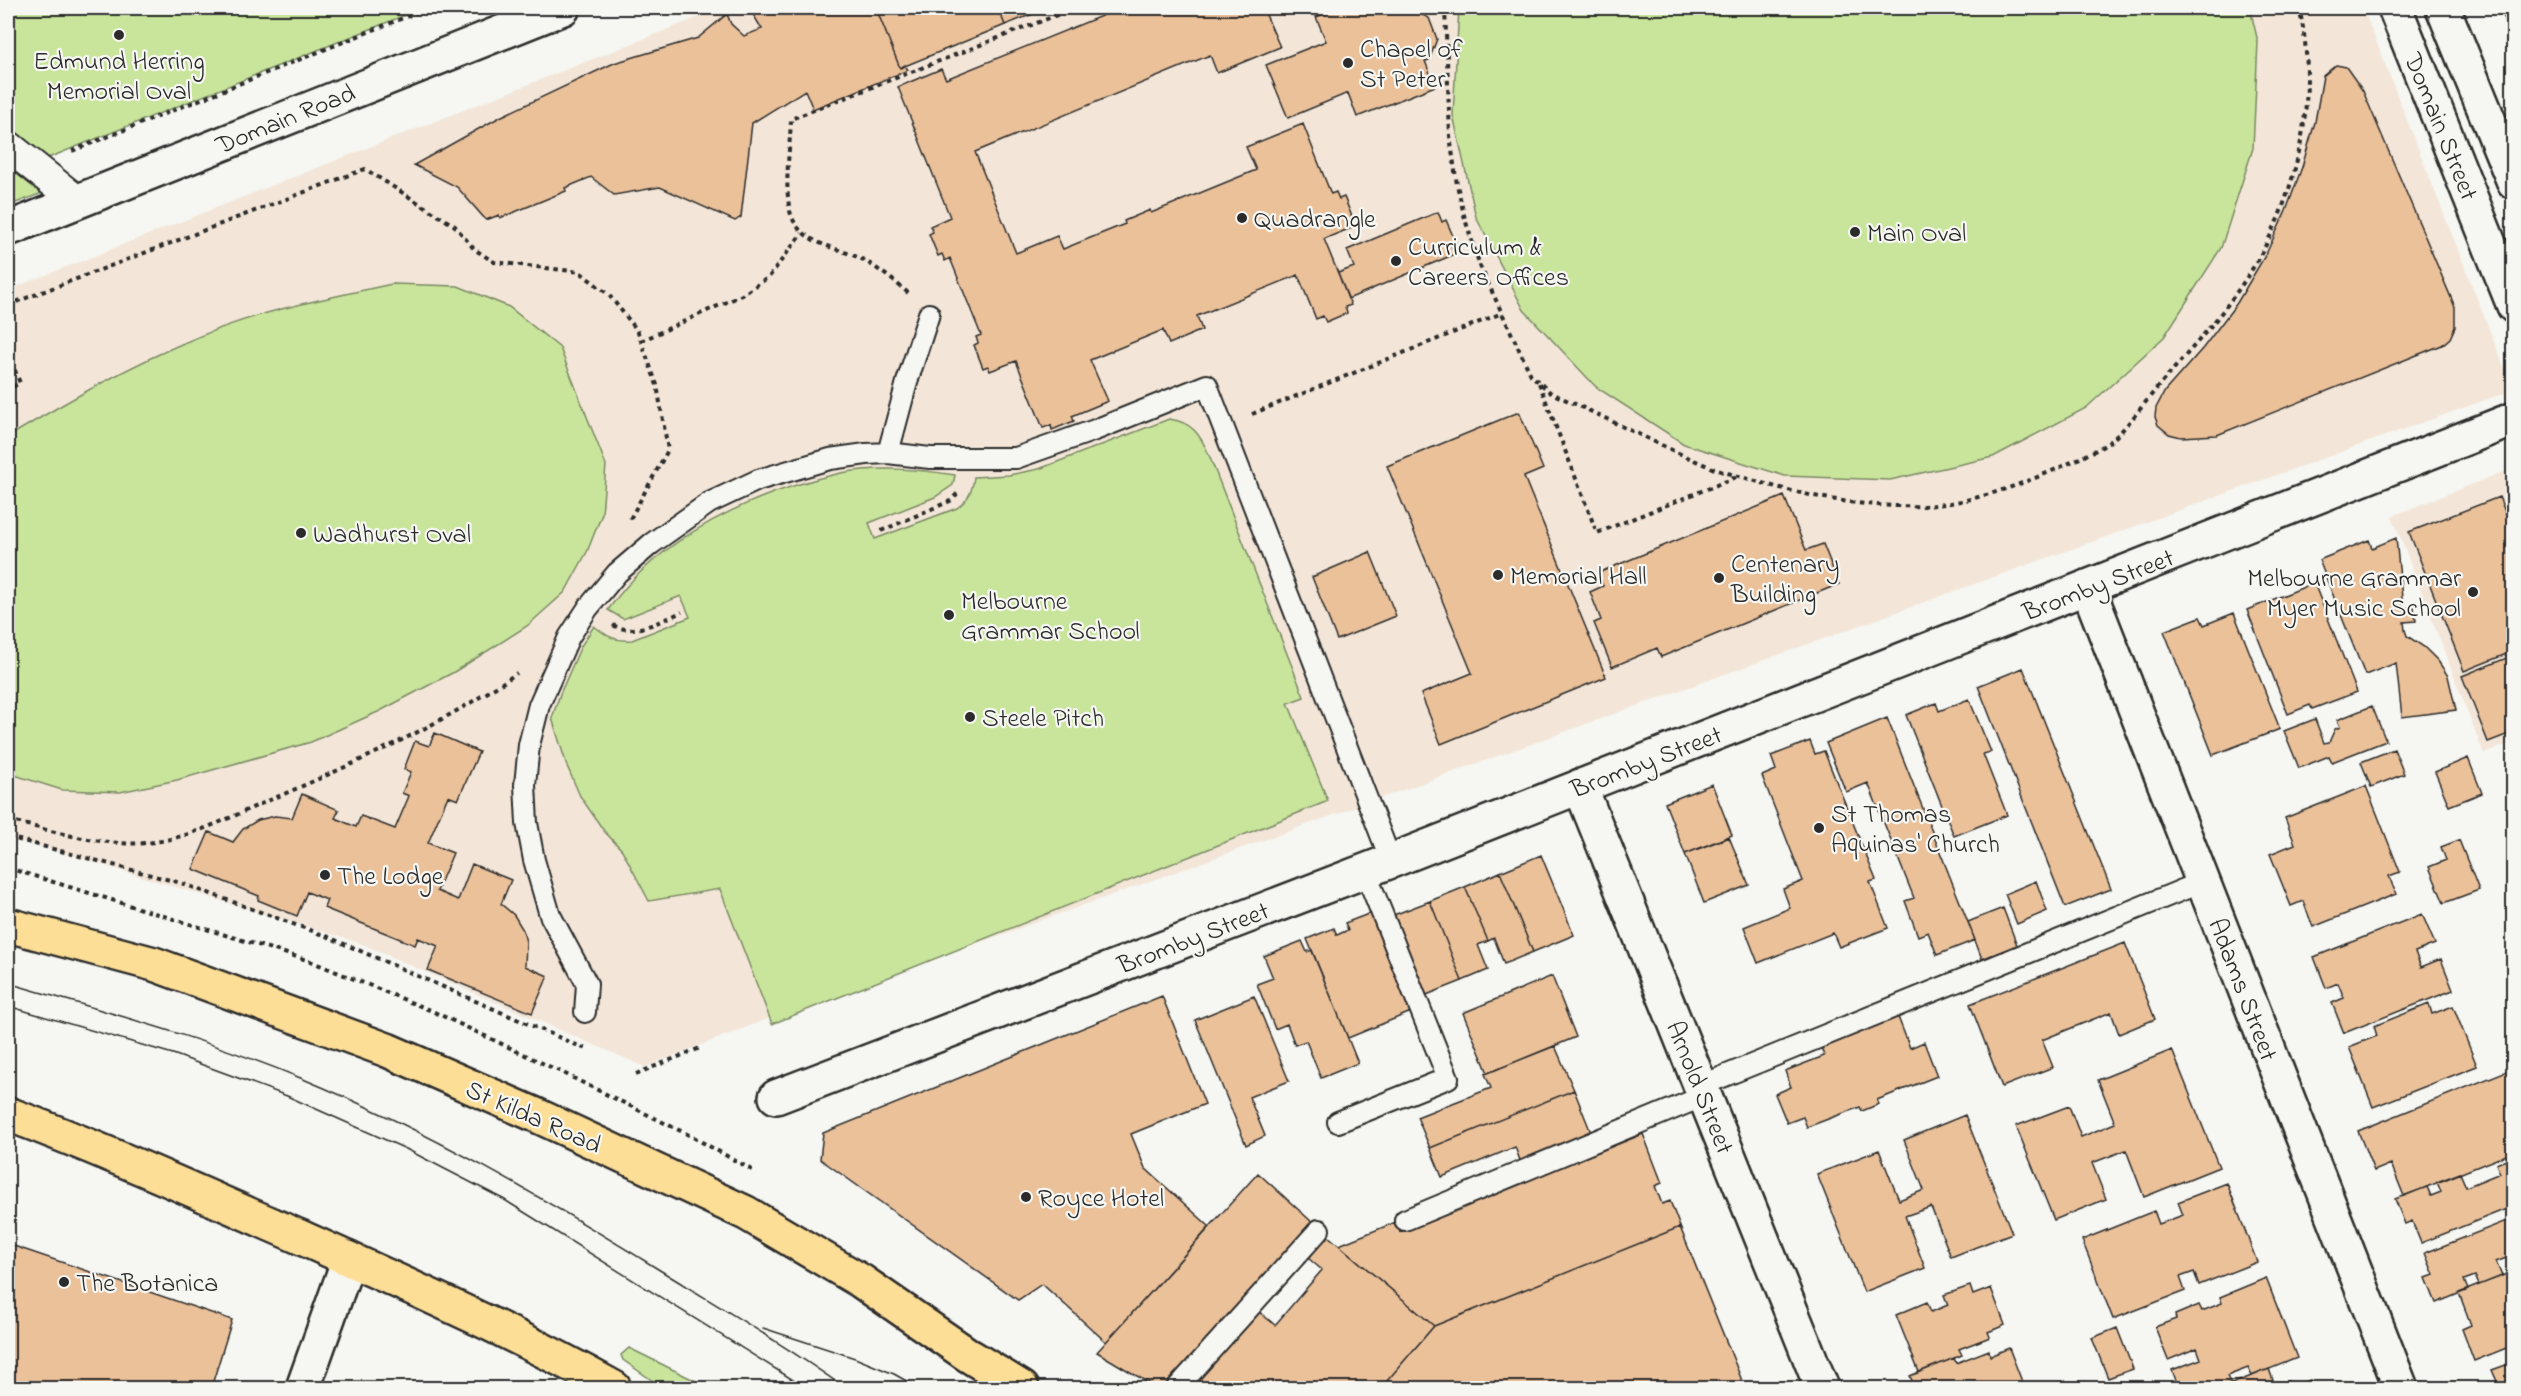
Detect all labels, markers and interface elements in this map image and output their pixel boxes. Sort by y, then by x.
marker: Edmund Herring Memorial Oval [112,28,126,42]
place label: Chapel of St Peter [1360,32,1464,100]
place label: Edmund Herring Memorial Oval [33,44,205,112]
street label: Domain Street [2392,47,2486,207]
marker: Chapel of St Peter [1341,56,1355,70]
street label: Domain Road [210,75,362,166]
place label: Quadrangle [1254,202,1376,240]
marker: Quadrangle [1235,211,1249,225]
place label: Main Oval [1867,216,1966,254]
marker: Main Oval [1848,225,1862,239]
place label: Curriculum & Careers Offices [1408,230,1569,298]
marker: Curriculum & Careers Offices [1389,254,1403,268]
place label: Wadhurst Oval [313,517,471,555]
marker: Wadhurst Oval [294,526,308,540]
street label: Bromby Street [2017,540,2181,633]
place label: Centenary Building [1730,547,1840,615]
place label: Memorial Hall [1510,559,1647,597]
place label: Melbourne Grammar Myer Music School [2247,561,2462,629]
marker: Memorial Hall [1491,568,1505,582]
marker: Centenary Building [1712,571,1726,585]
place label: Melbourne Grammar School [961,584,1140,652]
marker: Melbourne Grammar Myer Music School [2466,585,2480,599]
marker: Melbourne Grammar School [942,608,956,622]
place label: Steele Pitch [982,701,1104,739]
marker: Steele Pitch [963,710,977,724]
street label: Bromby Street [1565,717,1729,810]
place label: St Thomas Aquinas' Church [1831,797,2000,865]
marker: St Thomas Aquinas' Church [1812,821,1826,835]
place label: The Lodge [337,859,444,897]
marker: The Lodge [318,868,332,882]
street label: Bromby Street [1112,893,1276,986]
street label: Adams Street [2197,913,2286,1067]
street label: Arnold Street [1654,1016,1742,1161]
street label: St Kilda Road [459,1072,607,1166]
place label: Royce Hotel [1038,1181,1164,1219]
marker: Royce Hotel [1019,1190,1033,1204]
place label: The Botanica [76,1266,218,1304]
marker: The Botanica [57,1275,71,1289]

